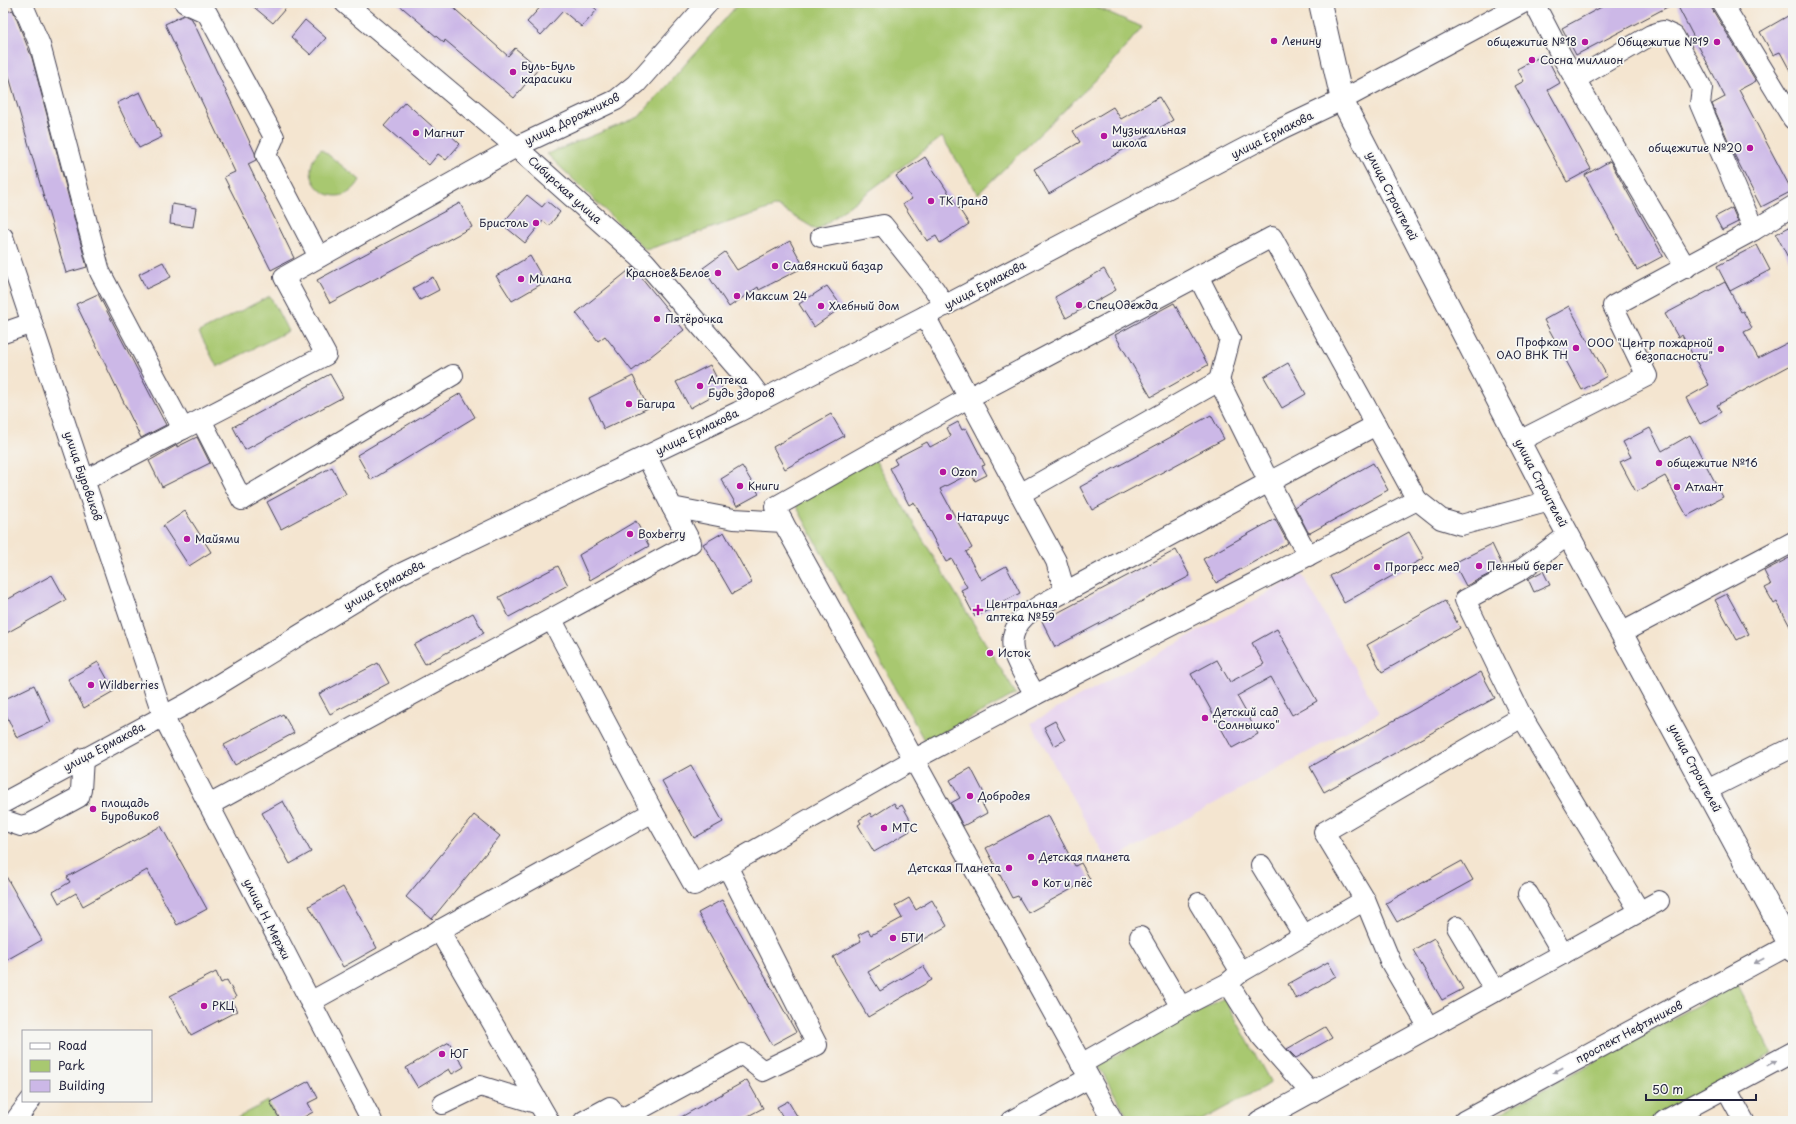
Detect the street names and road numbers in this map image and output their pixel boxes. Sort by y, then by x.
street label: улица Дорожников [521,88,622,149]
street label: улица Ермакова [1228,106,1316,163]
street label: улица Строителей [1363,148,1422,243]
street label: Сибирская улица [525,152,606,228]
street label: улица Ермакова [941,256,1029,313]
street label: улица Ермакова [652,404,741,459]
street label: улица Буровиков [60,429,107,523]
street label: улица Строителей [1511,435,1572,530]
street label: улица Ермакова [340,555,428,614]
street label: улица Ермакова [60,718,148,775]
street label: улица Строителей [1665,720,1726,815]
street label: улица Н. Мержи [240,875,295,962]
street label: проспект Нефтяников [1572,996,1685,1067]

